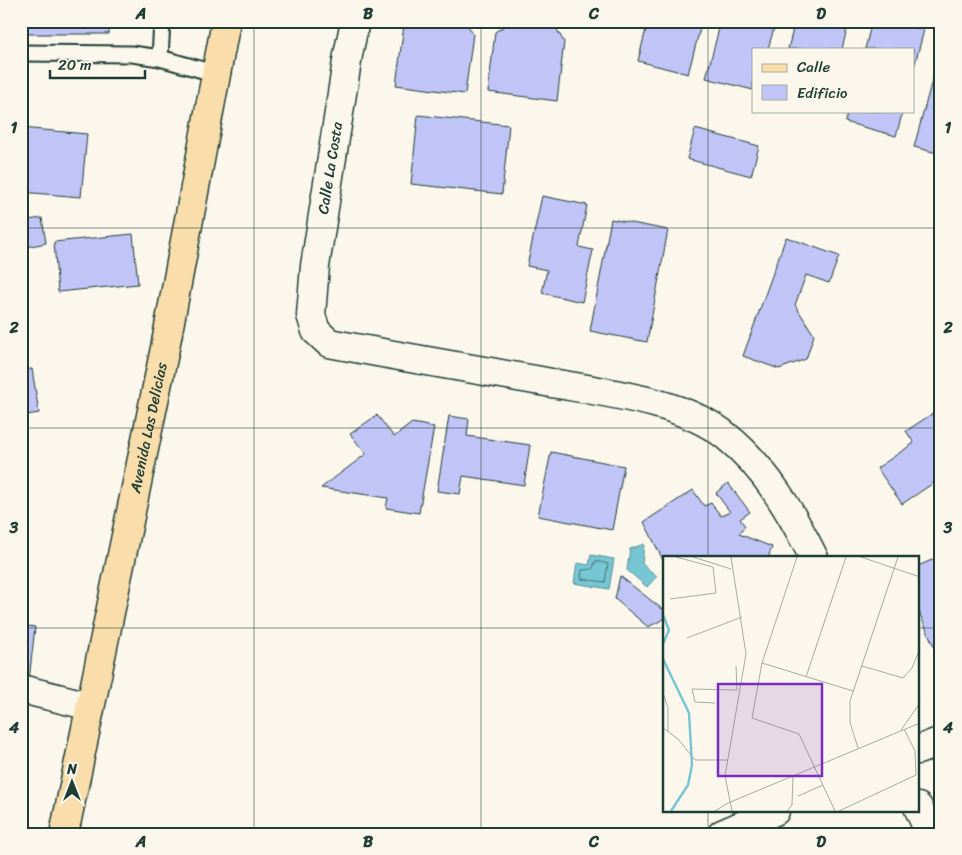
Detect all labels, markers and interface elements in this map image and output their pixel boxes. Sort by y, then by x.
text: A [135,0,146,28]
text: B [363,0,374,28]
text: C [588,0,600,28]
text: D [816,0,826,28]
scale bar [50,48,145,80]
legend [752,48,914,112]
text: 20 m [58,52,92,78]
text: Calle [797,54,830,80]
text: Edificio [797,80,848,106]
text: 1 [11,113,18,142]
text: 1 [945,113,952,142]
street label: Calle La Costa [310,120,350,216]
text: 2 [8,313,19,342]
text: 2 [942,313,953,342]
street label: Avenida Las Delicias [122,360,175,496]
text: 3 [9,513,19,542]
text: 3 [943,513,953,542]
inset map [663,556,920,812]
text: 4 [8,713,19,742]
text: 4 [942,713,953,742]
text: N [66,757,77,782]
north arrow [48,758,98,808]
text: A [135,827,146,855]
text: B [363,827,374,855]
text: C [588,827,600,855]
text: D [816,827,826,855]

